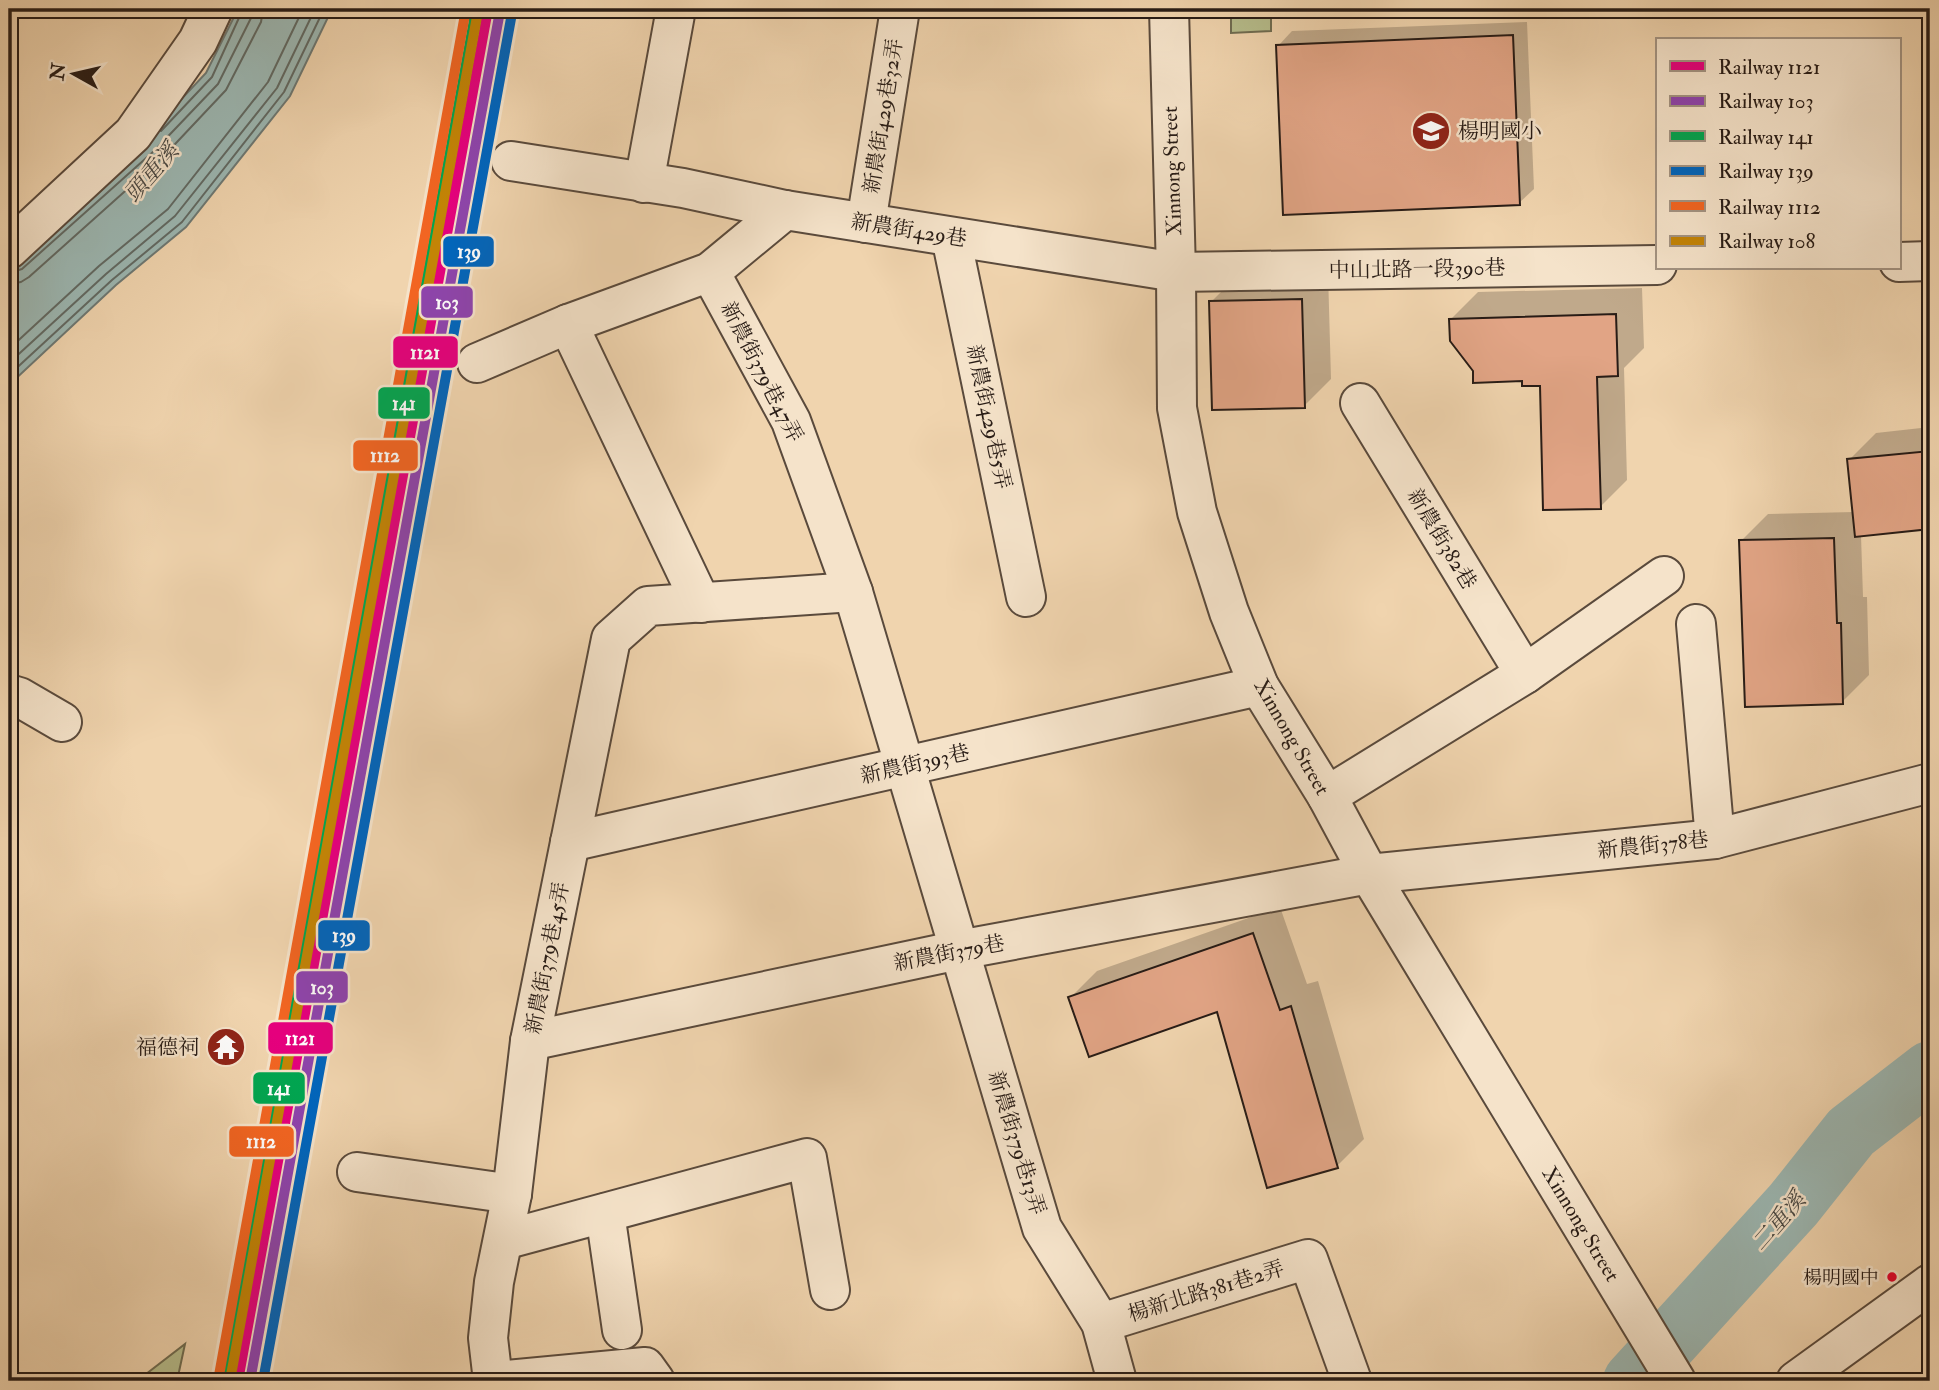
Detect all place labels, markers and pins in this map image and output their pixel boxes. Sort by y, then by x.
school or university icon: 楊明國小 [1410,110,1452,152]
place label: 楊明國小 [1458,118,1542,145]
temple icon: 福德祠 [205,1026,247,1068]
place label: 福德祠 [136,1034,199,1061]
place label: 楊明國中 [1803,1266,1879,1290]
marker: 楊明國中 [1885,1270,1899,1284]

